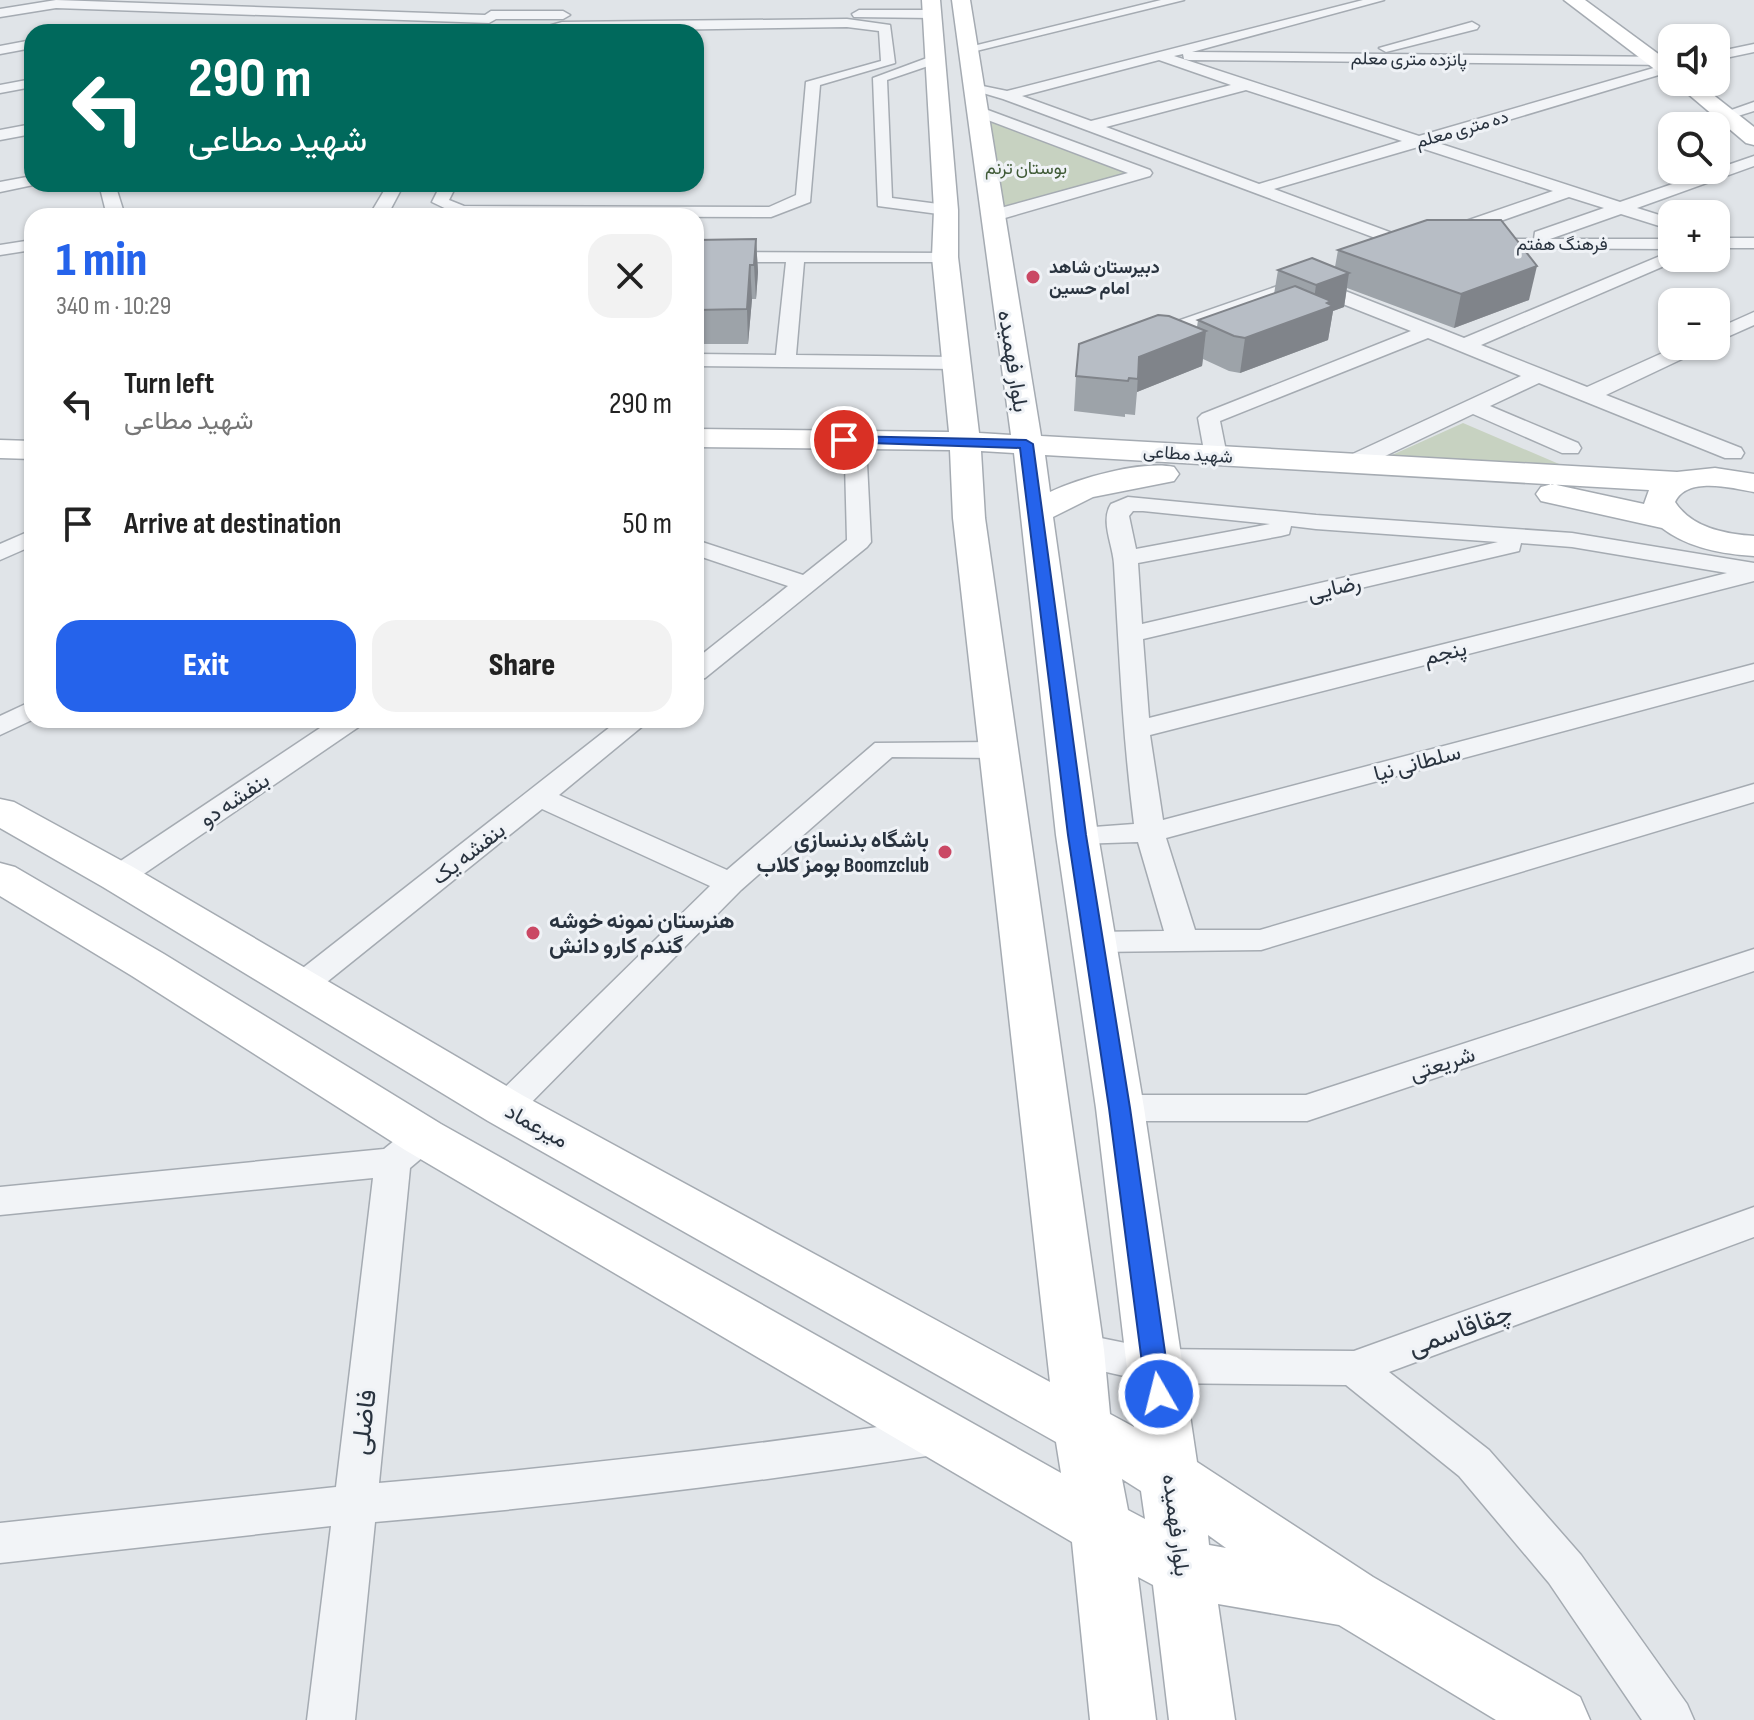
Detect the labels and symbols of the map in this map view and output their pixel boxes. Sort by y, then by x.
street label: پانزده متری معلم [1351,48,1467,72]
street label: ده متری معلم [1413,106,1511,154]
park label: بوستان ترنم [985,158,1067,180]
street label: فرهنگ هفتم [1516,234,1608,256]
place label: دبیرستان شاهد امام حسین [1049,257,1160,300]
marker: دبیرستان شاهد امام حسین [1024,268,1042,286]
street label: بلوار فهمیده [991,308,1034,414]
pin [810,406,878,474]
street label: شهید مطاعی [1143,441,1233,468]
street label: رضایی [1305,569,1364,608]
street label: پنجم [1421,635,1470,672]
street label: سلطانی نیا [1371,739,1464,788]
street label: بنفشه دو [195,767,275,833]
street label: بنفشه یک [427,817,511,891]
place label: باشگاه بدنسازی بومز کلاب Boomzclub [756,827,929,879]
marker: باشگاه بدنسازی بومز کلاب Boomzclub [936,843,954,861]
place label: هنرستان نمونه خوشه گندم کارو دانش [549,908,735,960]
marker: هنرستان نمونه خوشه گندم کارو دانش [524,924,542,942]
street label: شریعتی [1406,1041,1479,1088]
street label: میرعماد [500,1098,572,1155]
street label: چقاقاسمی [1404,1297,1517,1364]
position arrow [1117,1352,1201,1436]
street label: فاضلی [345,1388,384,1457]
street label: بلوار فهمیده [1156,1472,1195,1578]

